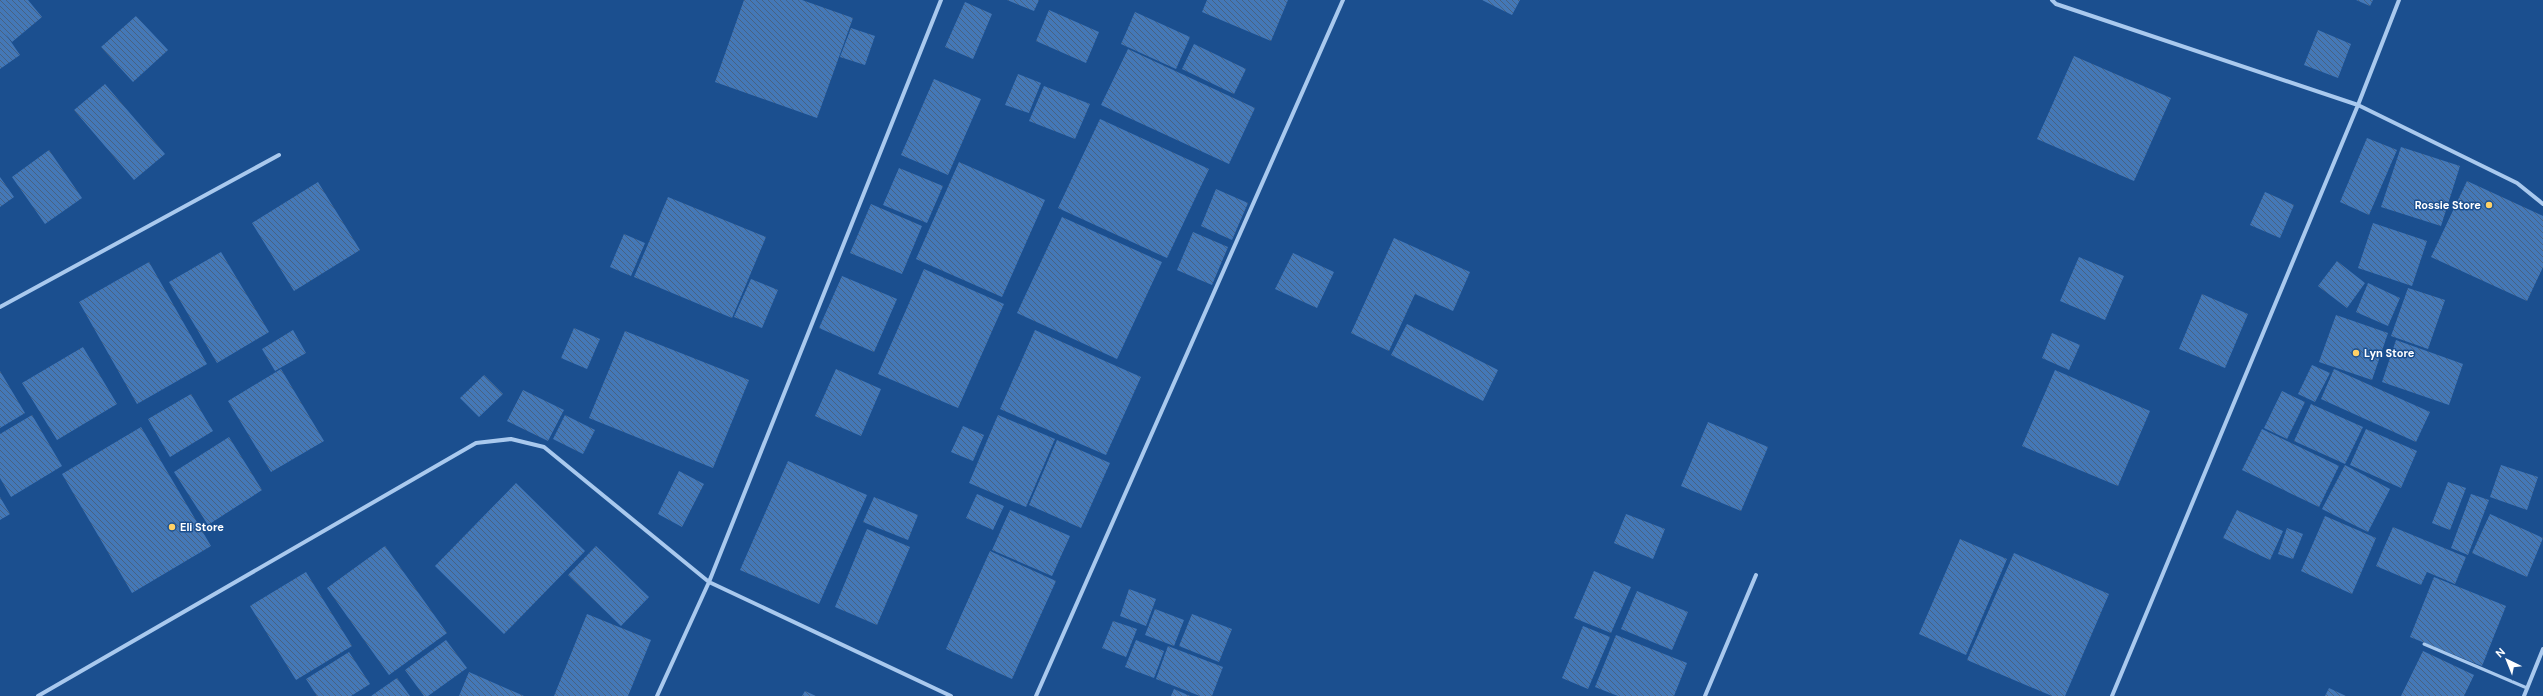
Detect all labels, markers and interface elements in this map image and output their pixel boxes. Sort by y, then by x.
place label: Rossie Store [2415,198,2481,212]
marker: Rossie Store [2484,200,2494,210]
place label: Lyn Store [2364,346,2415,360]
marker: Lyn Store [2351,348,2361,358]
place label: Eli Store [180,520,224,534]
marker: Eli Store [167,522,177,532]
north arrow [2487,640,2527,680]
text: N [2492,645,2508,661]

